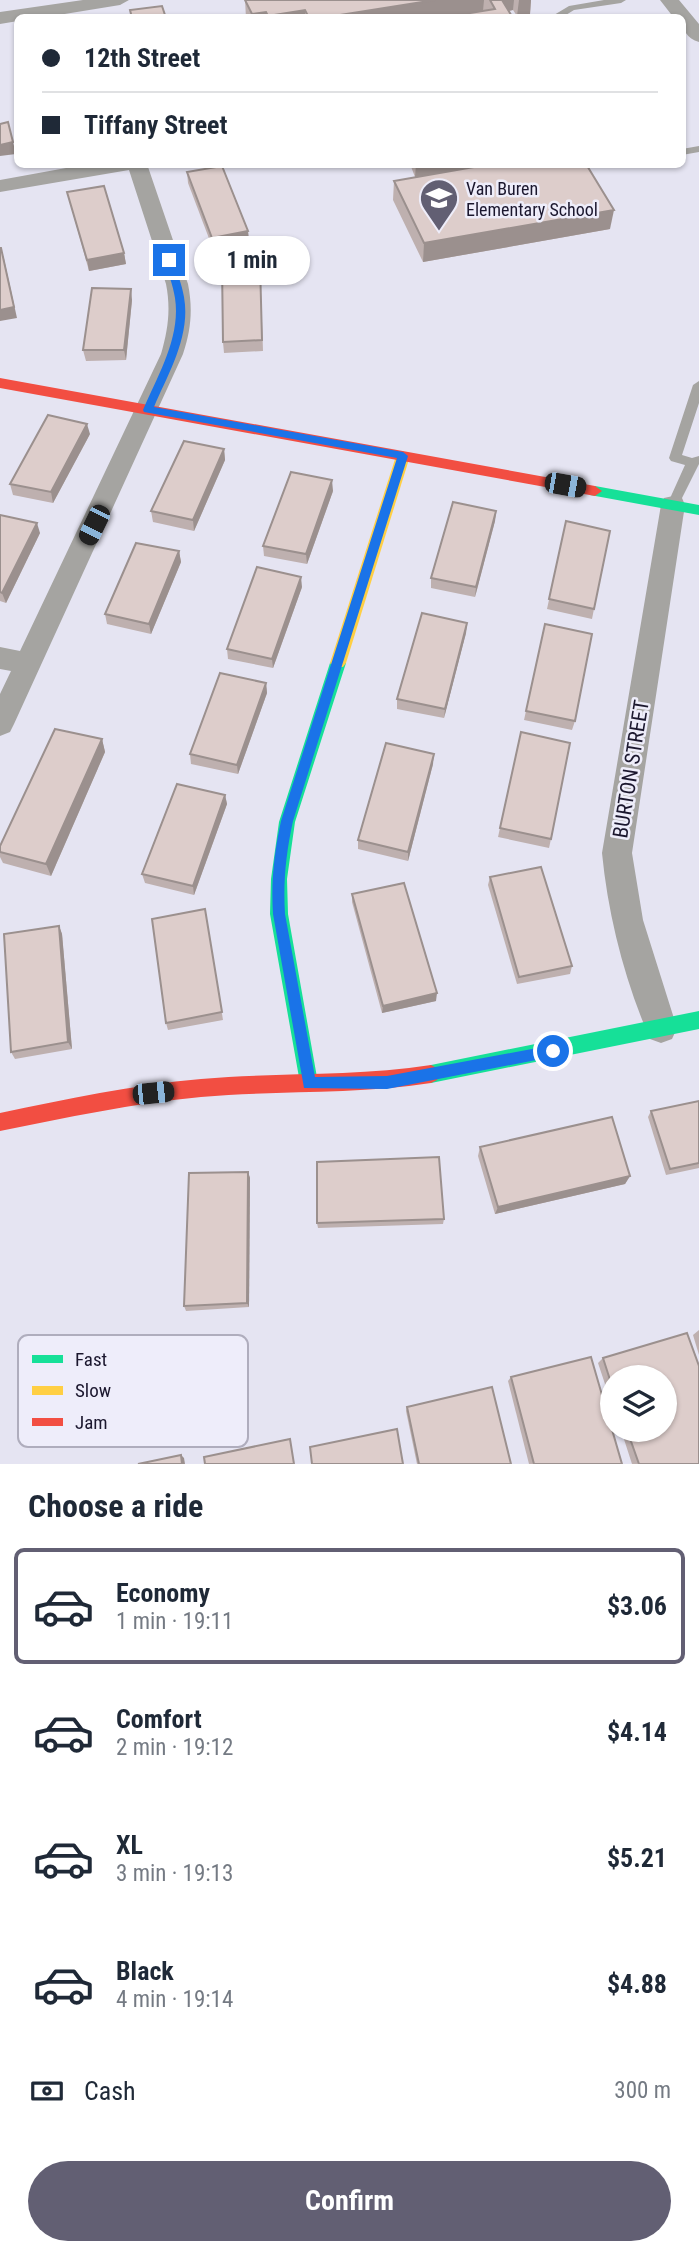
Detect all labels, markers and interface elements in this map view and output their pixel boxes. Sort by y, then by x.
text: 12th Street [84,43,200,73]
text: Tiffany Street [84,110,228,140]
school or university icon: Van Buren Elementary School [418,177,460,232]
place label: Van Buren Elementary School [466,178,598,220]
callout: 1 min [194,236,309,284]
route end [153,244,185,276]
text: 1 min [226,247,278,274]
car [543,471,588,499]
car [76,502,113,548]
street label: BURTON STREET [608,698,654,840]
route start [537,1035,569,1067]
car [132,1080,175,1106]
legend [18,1335,248,1447]
text: Fast [75,1348,107,1371]
map controls [600,1365,677,1442]
button: layers [600,1365,677,1442]
text: Slow [75,1379,111,1402]
text: Jam [75,1411,108,1434]
text: Choose a ride [28,1487,203,1525]
icon: car [32,1575,95,1638]
text: Economy [116,1578,210,1608]
text: $3.06 [607,1591,667,1621]
text: 1 min · 19:11 [116,1608,233,1635]
icon: car [32,1701,95,1764]
text: Comfort [116,1704,202,1734]
text: $4.14 [607,1717,667,1747]
text: 2 min · 19:12 [116,1734,233,1761]
icon: car [32,1827,95,1890]
text: XL [116,1830,143,1860]
text: $5.21 [607,1843,667,1873]
text: 3 min · 19:13 [116,1860,233,1887]
icon: car [32,1953,95,2016]
text: Black [116,1956,174,1986]
text: $4.88 [607,1969,667,1999]
text: 4 min · 19:14 [116,1986,233,2013]
icon: cash [28,2072,66,2110]
text: Cash [84,2076,136,2106]
text: 300 m [614,2077,671,2104]
button: Confirm [28,2161,671,2241]

